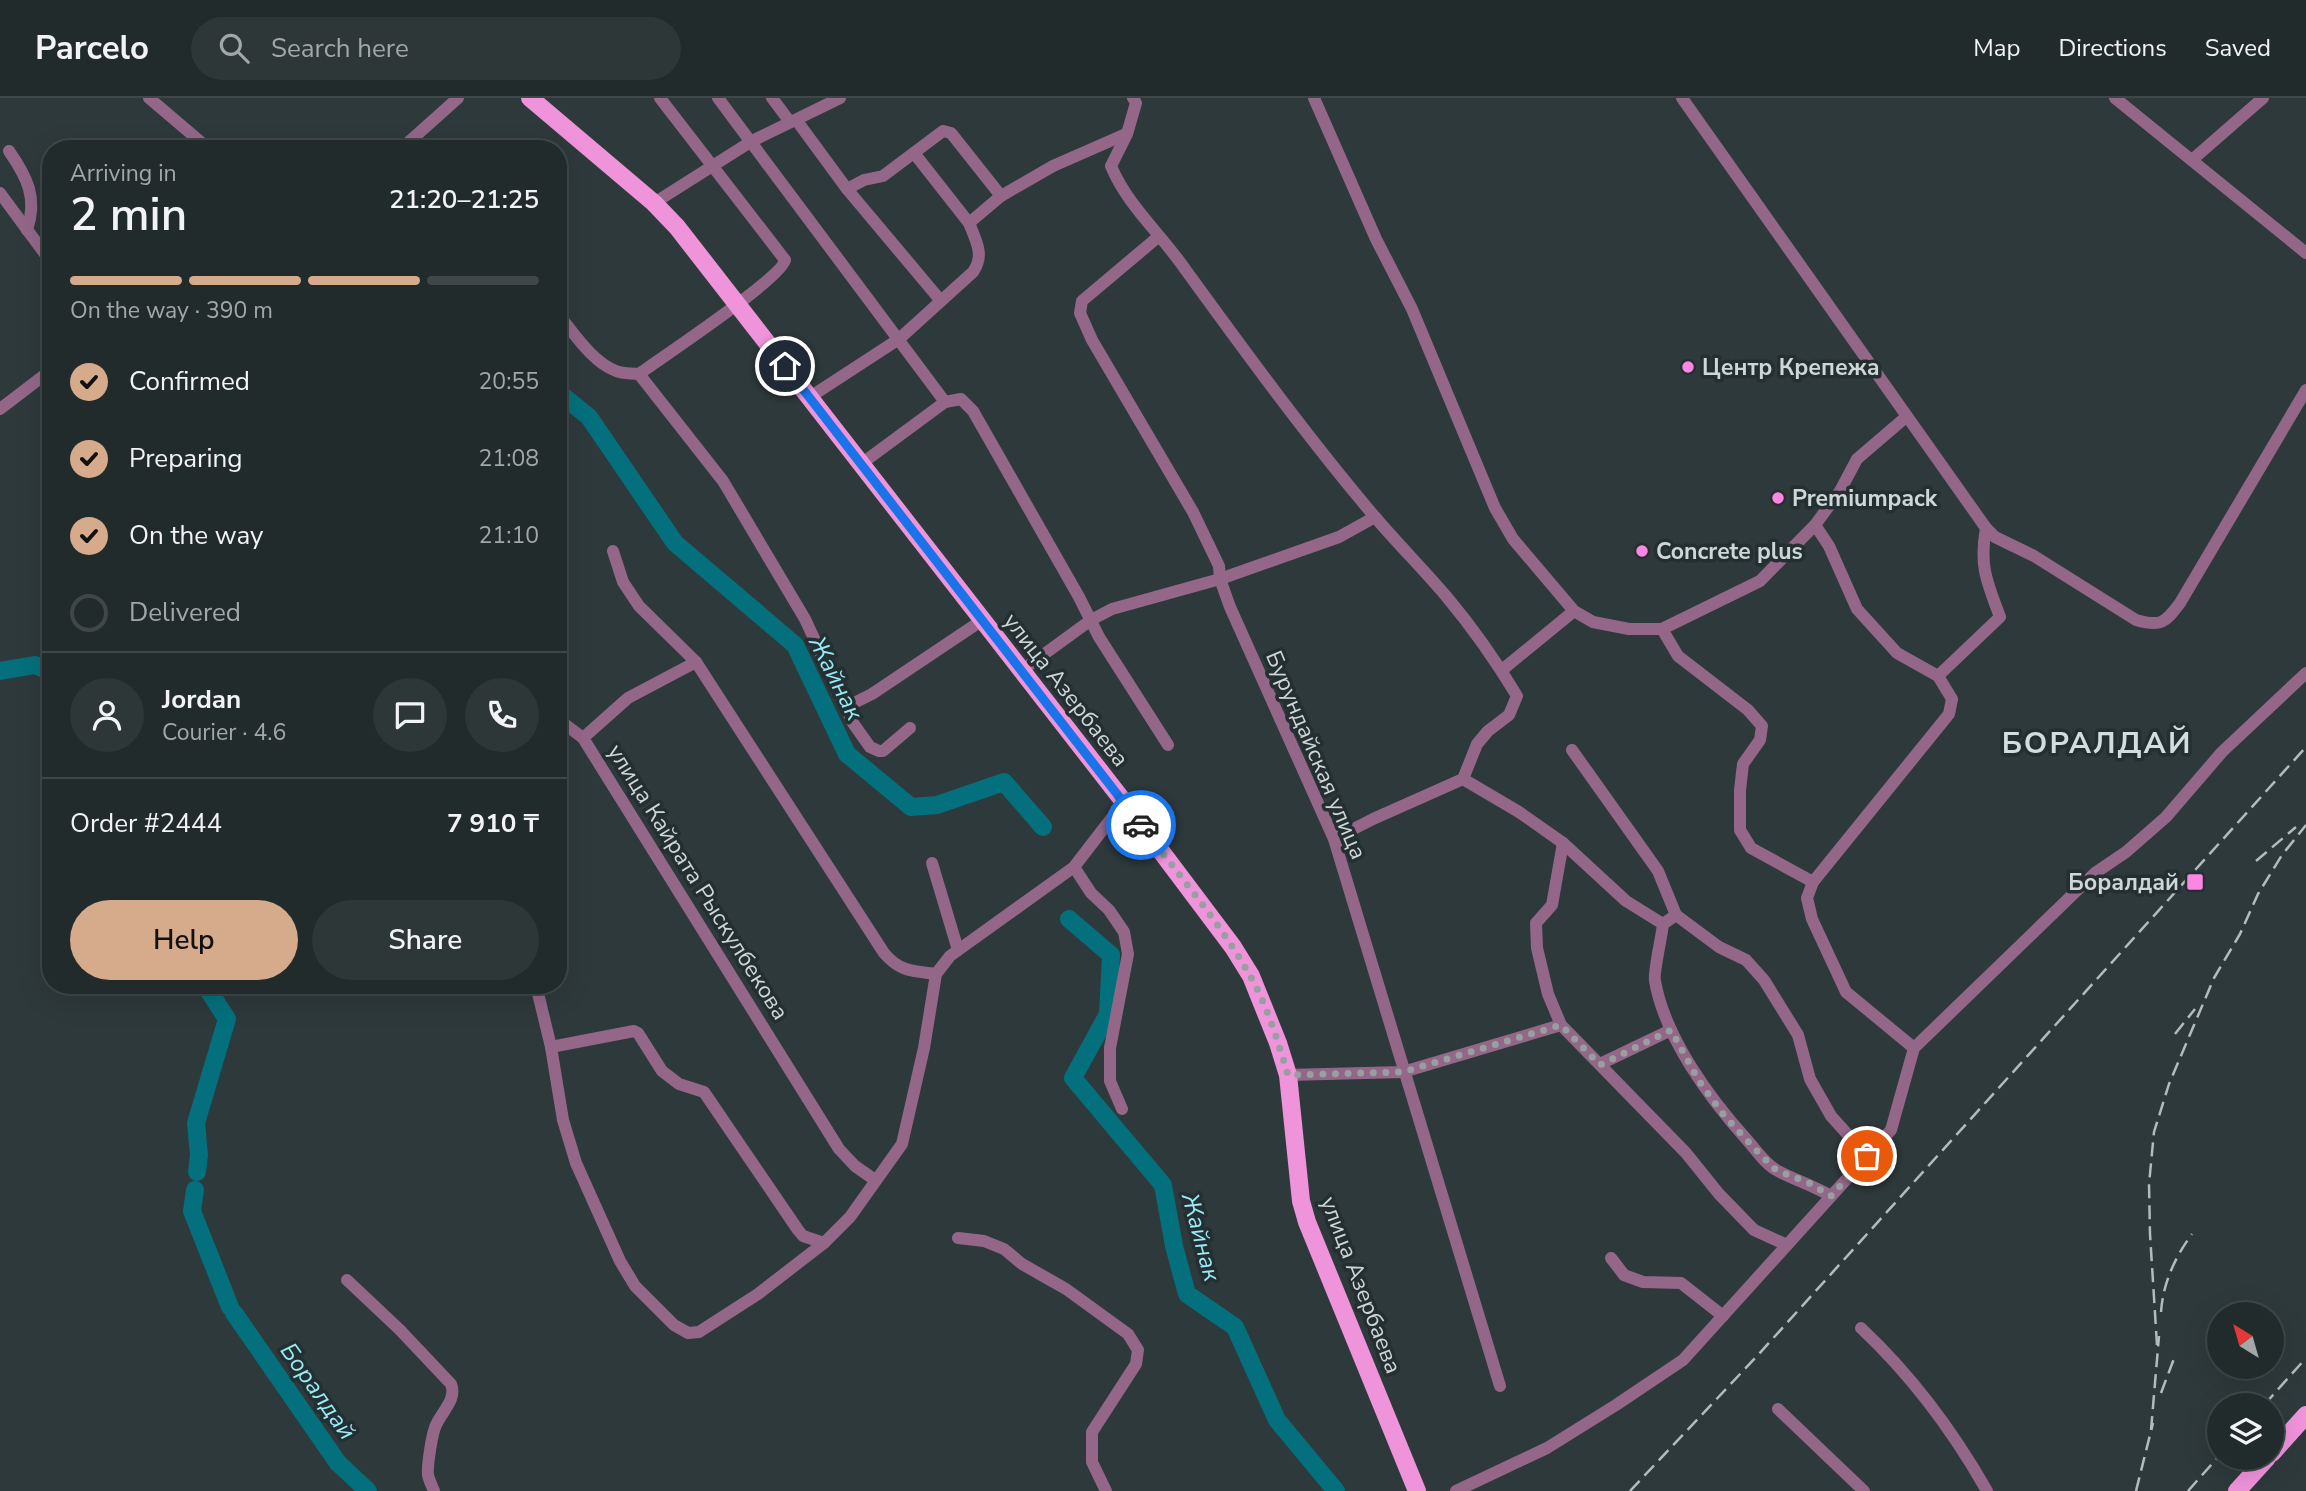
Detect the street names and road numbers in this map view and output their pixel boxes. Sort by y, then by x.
street label: улица Азербаева [996,607,1136,773]
street label: Бурундайская улица [1258,646,1374,864]
street label: улица Кайрата Рыскулбекова [600,738,796,1026]
street label: улица Азербаева [1313,1192,1409,1378]

